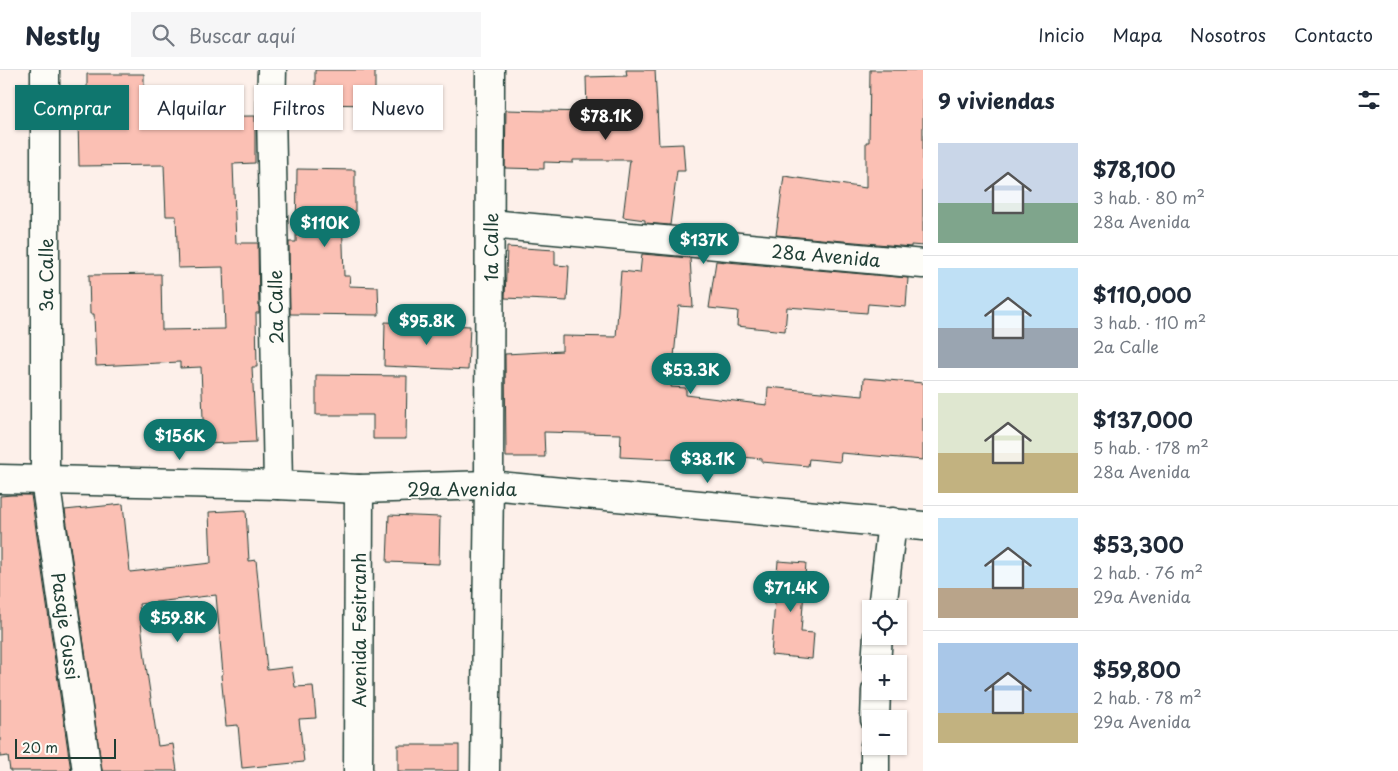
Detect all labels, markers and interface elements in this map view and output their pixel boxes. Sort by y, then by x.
search box [131,12,481,57]
text: Nestly [25,17,101,53]
icon: search [149,21,177,49]
text: Buscar aquí [189,21,296,49]
text: Inicio [1038,21,1085,48]
text: Mapa [1113,21,1162,48]
text: Nosotros [1190,21,1266,48]
text: Contacto [1294,21,1373,48]
text: 9 viviendas [938,84,1055,116]
chip: Comprar [15,85,129,130]
chip: Alquilar [139,85,244,130]
chip: Filtros [254,85,343,130]
chip: Nuevo [353,85,443,130]
icon: filters [1355,86,1383,114]
pin: $78.1K [565,98,647,141]
text: $78.1K [580,103,632,127]
text: $78,100 [1093,153,1176,185]
icon: home [978,163,1038,223]
text: 3 hab. · 80 m² [1093,185,1205,209]
pin: $110K [290,206,360,248]
text: 28a Avenida [1093,209,1190,233]
text: $110K [301,210,349,234]
street label: 1a Calle [477,212,504,281]
pin: $137K [669,222,739,265]
text: $137K [680,227,728,251]
street label: 28a Avenida [770,237,882,273]
street label: 3a Calle [32,238,59,312]
street label: 2a Calle [261,269,289,344]
text: $110,000 [1093,278,1192,310]
icon: home [978,288,1038,348]
pin: $95.8K [386,304,468,346]
text: $95.8K [399,308,455,332]
text: 3 hab. · 110 m² [1093,310,1206,334]
text: 2a Calle [1093,334,1159,358]
pin: $53.3K [650,352,732,395]
text: $53.3K [663,357,719,381]
text: $137,000 [1093,403,1193,435]
icon: home [978,413,1038,473]
pin: $156K [145,418,215,461]
text: $156K [155,423,205,447]
text: 5 hab. · 178 m² [1093,435,1209,459]
pin: $38.1K [667,442,749,484]
text: $38.1K [681,446,735,470]
text: 28a Avenida [1093,459,1190,483]
street label: 29a Avenida [407,475,518,502]
text: $53,300 [1093,528,1184,560]
icon: home [978,538,1038,598]
street label: Avenida Fesitranh [345,553,372,707]
text: 2 hab. · 76 m² [1093,560,1203,584]
pin: $71.4K [750,570,832,613]
street label: Pasaje Gussi [45,571,87,681]
text: $71.4K [764,575,818,599]
text: 29a Avenida [1093,584,1191,608]
pin: $59.8K [137,600,219,643]
map controls [862,600,907,755]
button: locate [862,600,907,645]
text: $59.8K [150,605,206,629]
text: $59,800 [1093,653,1181,685]
button: + [862,655,907,700]
icon: home [978,663,1038,723]
text: 2 hab. · 78 m² [1093,685,1202,709]
text: 29a Avenida [1093,709,1191,733]
button: − [862,710,907,755]
scale bar [15,736,116,759]
text: 20 m [22,737,58,758]

